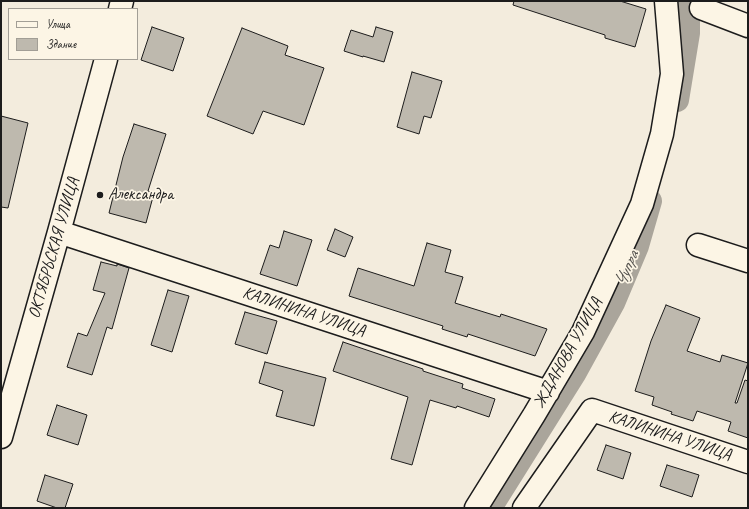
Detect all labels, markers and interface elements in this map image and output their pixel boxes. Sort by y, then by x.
legend [8,8,138,60]
text: Улица [46,16,70,32]
text: Здание [46,36,76,52]
street label: ОКТЯБРЬСКАЯ УЛИЦА [24,175,84,321]
place label: Александра [108,185,173,205]
marker: Александра [95,190,105,200]
water label: Чупра [610,248,644,290]
street label: КАЛИНИНА УЛИЦА [240,283,368,341]
street label: ЖДАНОВА УЛИЦА [529,294,607,412]
street label: КАЛИНИНА УЛИЦА [606,407,734,465]

